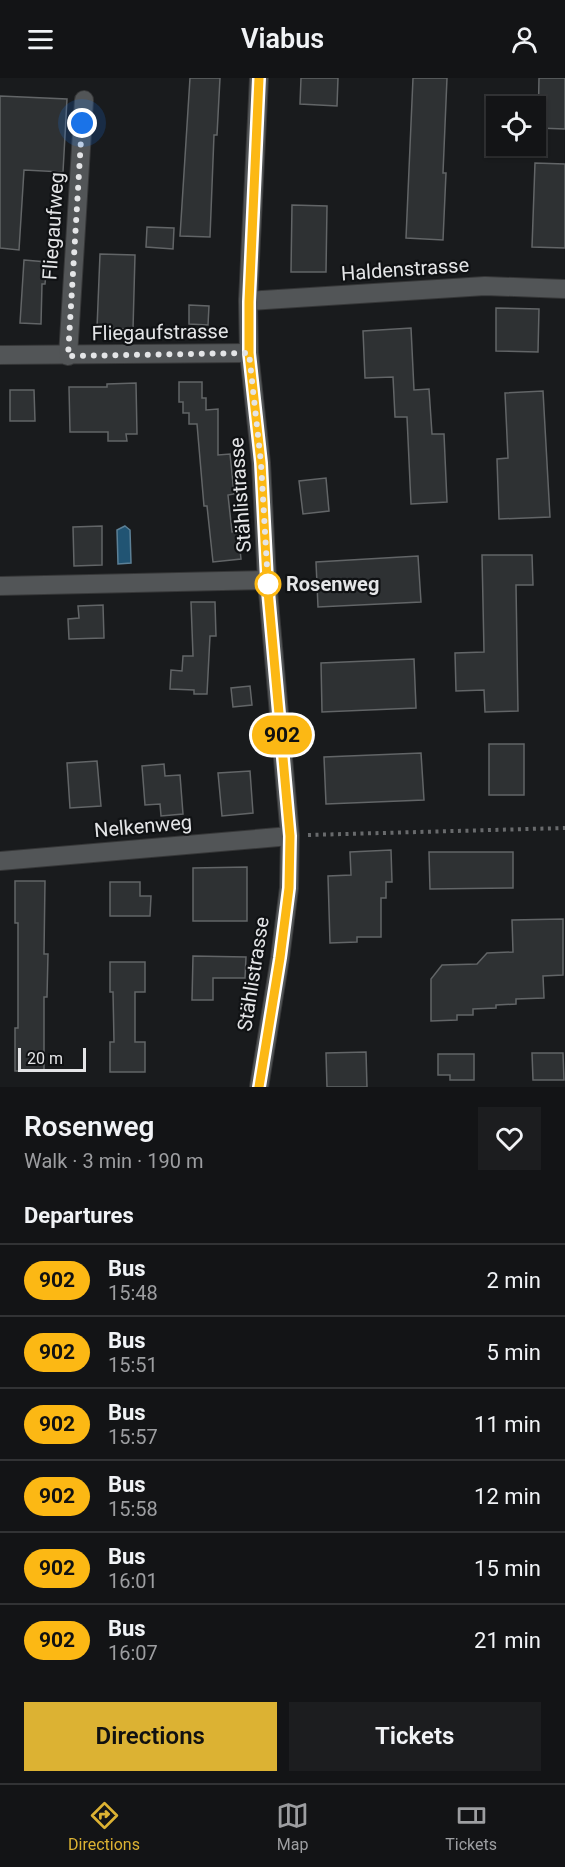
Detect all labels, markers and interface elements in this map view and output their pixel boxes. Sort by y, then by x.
icon: menu [24,23,57,56]
text: Viabus [241,23,324,55]
icon: person [508,23,541,56]
map controls [486,96,546,156]
button: locate [486,96,546,156]
your location [67,108,97,138]
street label: Fliegaufweg [37,171,69,281]
street label: Haldenstrasse [340,253,470,285]
street label: Fliegaufstrasse [91,319,229,345]
street label: Stählistrasse [224,437,256,553]
marker: Rosenweg [255,571,281,597]
place label: Rosenweg [286,572,379,596]
line badge: 902 [248,716,316,754]
text: 902 [264,723,300,747]
street label: Nelkenweg [93,810,193,842]
street label: Stählistrasse [232,915,274,1033]
scale bar [18,1045,86,1073]
text: 20 m [27,1049,63,1068]
button: heart [478,1107,541,1170]
text: Rosenweg [24,1110,154,1143]
text: Walk · 3 min · 190 m [24,1149,203,1173]
text: Departures [24,1203,134,1228]
text: Bus [108,1256,146,1281]
text: 902 [39,1268,75,1292]
text: 2 min [486,1268,541,1293]
text: 15:48 [108,1281,158,1305]
text: Bus [108,1328,146,1353]
text: 902 [39,1340,75,1364]
text: 5 min [486,1340,541,1365]
text: 15:51 [108,1353,158,1377]
text: Bus [108,1400,146,1425]
text: 902 [39,1412,75,1436]
text: 11 min [474,1412,541,1437]
text: 15:57 [108,1425,158,1449]
text: Bus [108,1472,146,1497]
text: 902 [39,1484,75,1508]
text: 12 min [474,1484,541,1509]
text: 15:58 [108,1497,158,1521]
text: Bus [108,1544,146,1569]
text: 902 [39,1556,75,1580]
text: 15 min [474,1556,541,1581]
text: 16:01 [108,1569,158,1593]
text: Bus [108,1616,146,1641]
text: 902 [39,1628,75,1652]
text: 21 min [474,1628,541,1653]
text: 16:07 [108,1641,158,1665]
button: Directions [24,1702,277,1771]
button: Tickets [289,1702,541,1771]
tab: Directions [68,1799,140,1854]
tab: Map [276,1799,309,1854]
tab: Tickets [445,1799,497,1854]

